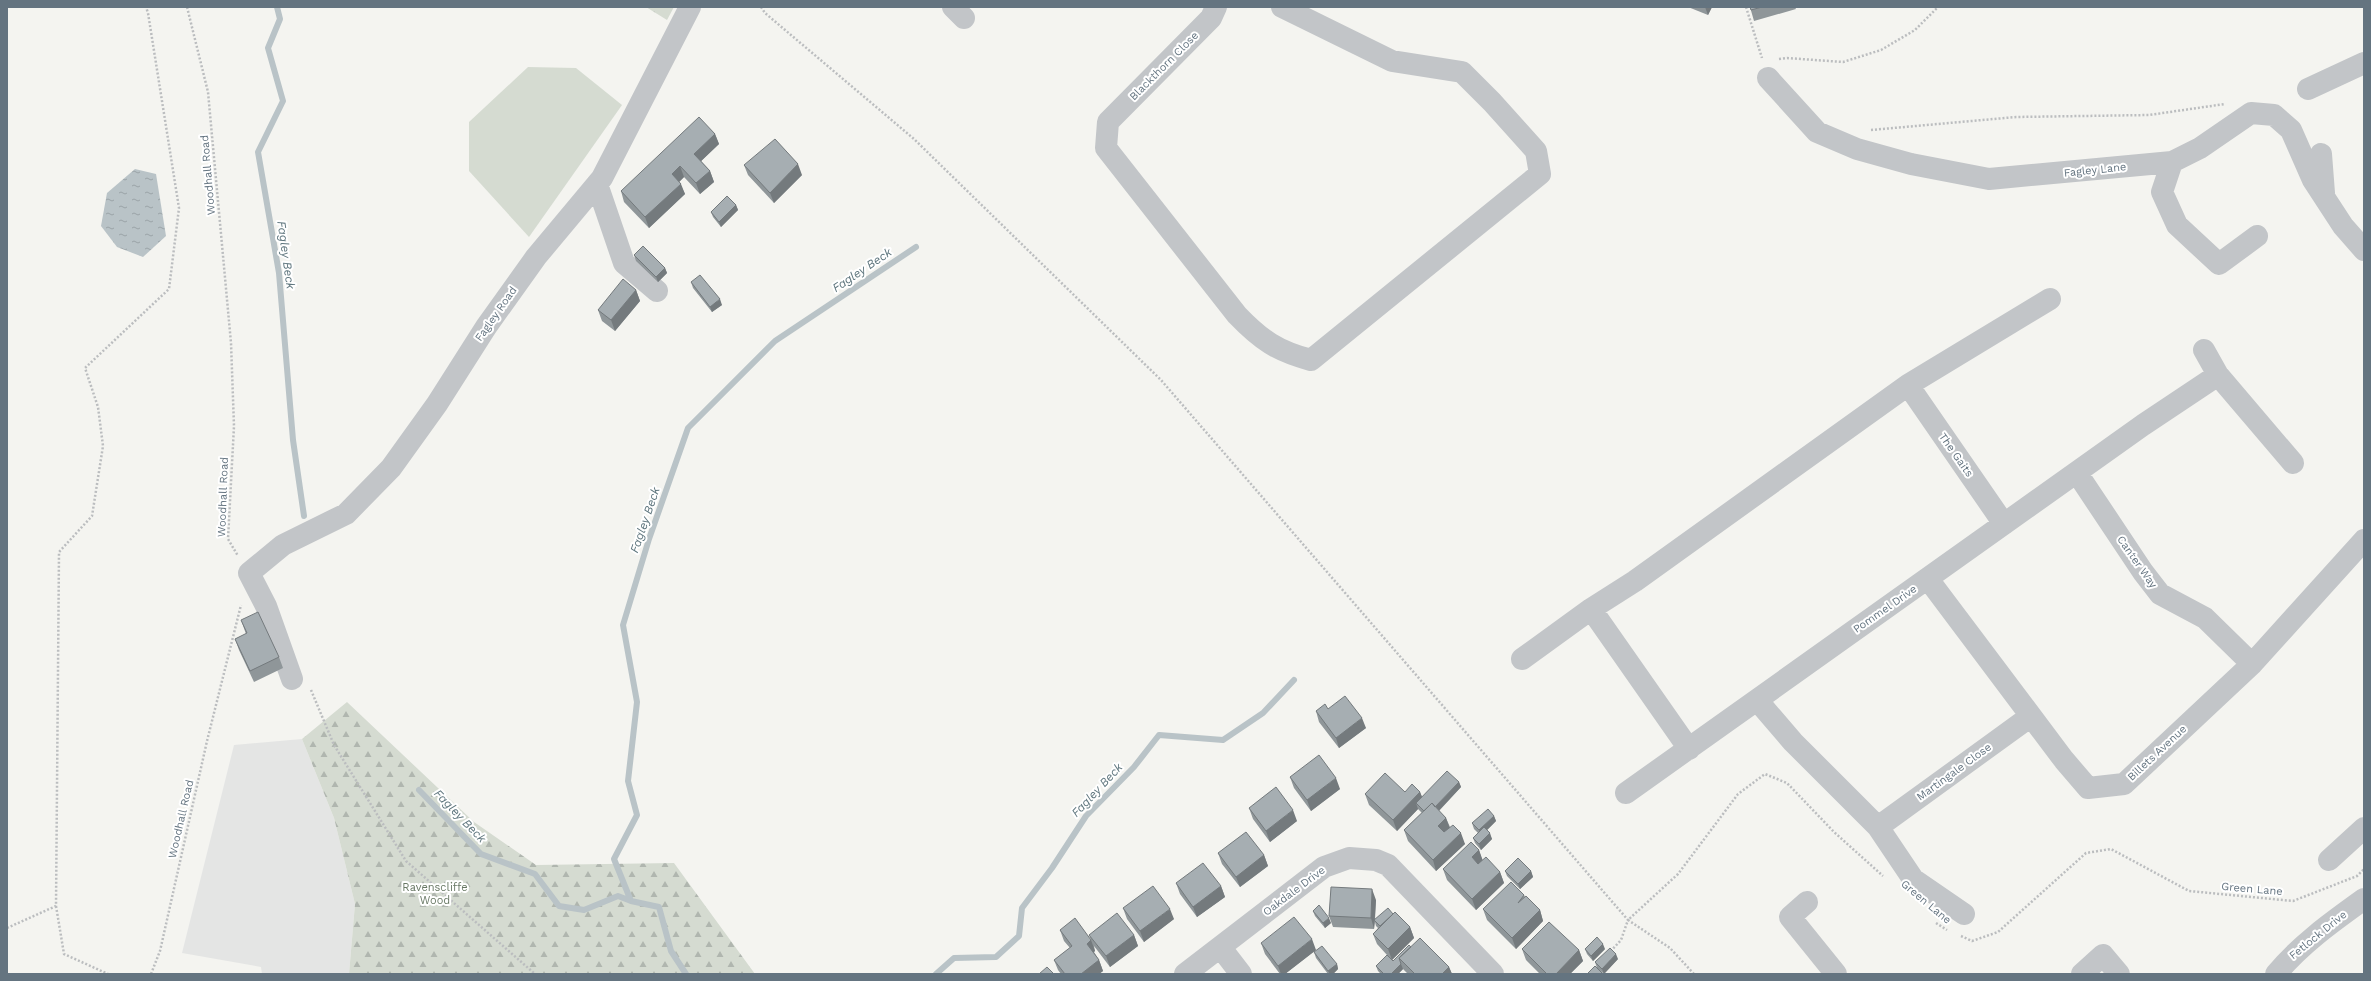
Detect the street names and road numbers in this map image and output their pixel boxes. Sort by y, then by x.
street label: Blackthorn Close [1127,29,1201,103]
street label: Woodhall Road [198,134,218,216]
street label: Fagley Lane [2063,160,2127,180]
street label: Fagley Road [472,284,520,344]
street label: The Gaits [1936,430,1976,480]
street label: Woodhall Road [215,457,231,537]
street label: Canter Way [2114,533,2160,591]
street label: Pommel Drive [1851,582,1919,636]
street label: Billets Avenue [2125,722,2189,784]
street label: Martingale Close [1914,741,1994,803]
street label: Woodhall Road [166,778,196,860]
street label: Oakdale Drive [1260,863,1328,919]
street label: Green Lane [1898,877,1954,927]
street label: Green Lane [2221,880,2283,898]
street label: Fetlock Drive [2287,908,2349,962]

